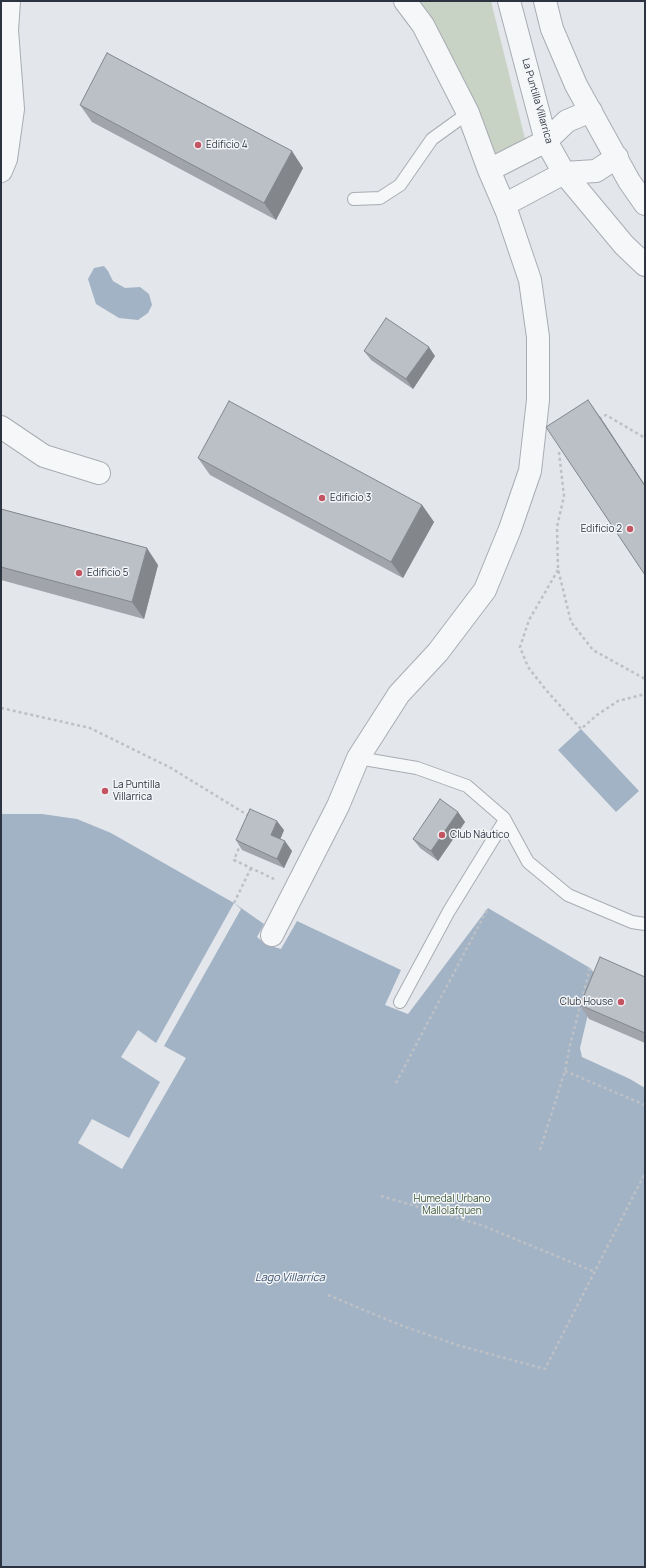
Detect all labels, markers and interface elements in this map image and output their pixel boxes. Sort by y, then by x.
street label: La Puntilla Villarrica [519,57,555,145]
place label: Edificio 4 [206,139,248,151]
marker: Edificio 4 [193,140,203,150]
place label: Edificio 3 [330,492,371,504]
marker: Edificio 3 [317,493,327,503]
place label: Edificio 2 [581,523,622,535]
marker: Edificio 2 [625,524,635,534]
place label: Edificio 5 [87,567,128,579]
marker: Edificio 5 [74,568,84,578]
place label: La Puntilla Villarrica [113,779,160,802]
marker: La Puntilla Villarrica [100,786,110,796]
place label: Club Náutico [450,829,509,841]
marker: Club Náutico [437,830,447,840]
place label: Club House [560,996,613,1008]
marker: Club House [616,997,626,1007]
park label: Humedal Urbano Mallolafquen [414,1193,490,1216]
water label: Lago Villarrica [255,1271,325,1285]

